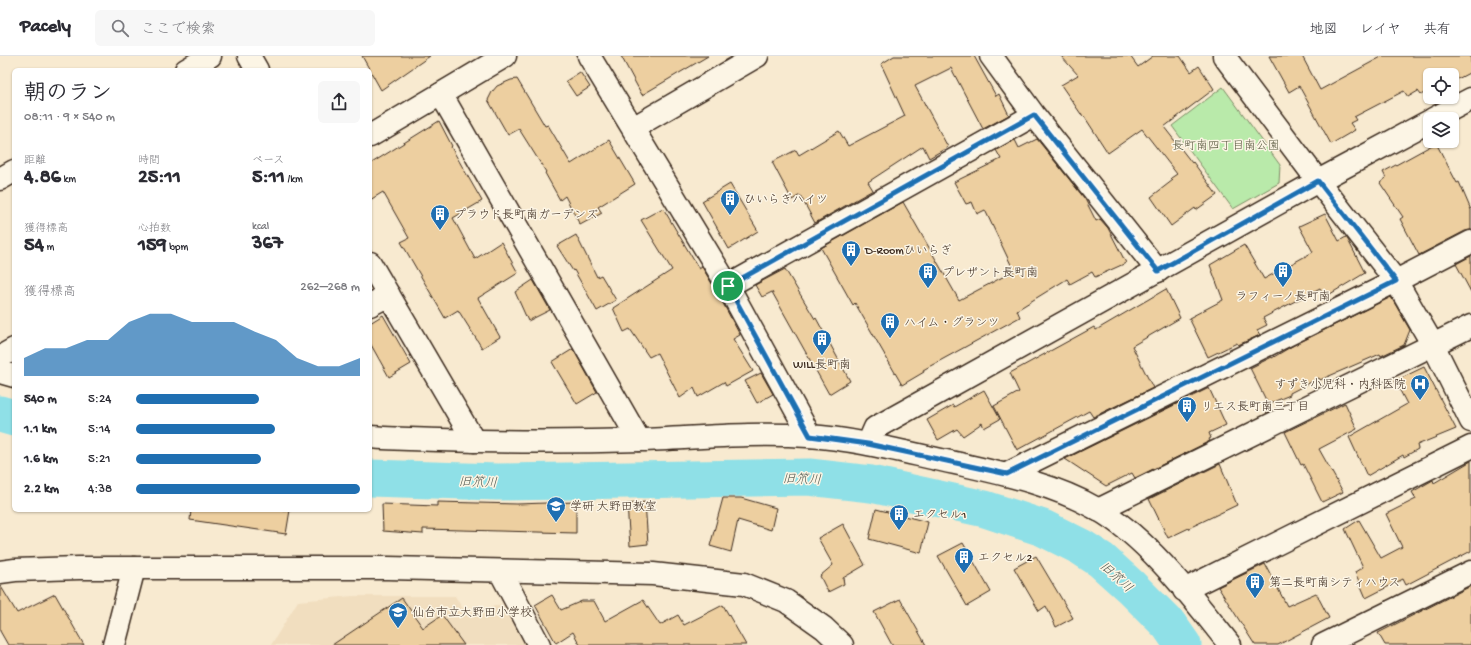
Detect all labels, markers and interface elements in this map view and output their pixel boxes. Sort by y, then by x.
search box [95,10,375,46]
text: Pacely [20,16,71,39]
icon: search [109,17,131,39]
text: ここで検索 [141,21,216,39]
text: 地図 [1310,22,1338,39]
text: レイヤ [1360,22,1401,39]
text: 共有 [1423,22,1451,39]
map controls [1423,68,1459,148]
button: locate [1423,68,1459,104]
button: share [318,81,360,123]
text: 朝のラン [24,82,112,108]
text: 08:11 · 9 × 540 m [24,110,115,125]
button: layers [1423,112,1459,148]
park label: 長町南四丁目南公園 [1172,139,1280,154]
text: 距離 [24,155,46,167]
text: 時間 [138,155,160,167]
text: ペース [252,155,284,167]
text: 4.86 [24,167,61,190]
text: 25:11 [138,167,181,190]
text: 5:11 [252,167,285,190]
text: km [61,174,76,186]
text: /km [285,174,303,186]
building icon: ひいらぎハイツ [719,188,741,216]
place label: ひいらぎハイツ [744,193,828,208]
building icon: プラウド長町南ガーデンズ [429,203,451,231]
place label: プラウド長町南ガーデンズ [454,208,598,223]
text: kcal [252,221,269,233]
text: 獲得標高 [24,223,68,235]
text: 心拍数 [138,223,171,235]
text: 367 [252,233,283,256]
text: 54 [24,235,44,258]
text: 159 [138,235,167,258]
building icon: D-Roomひいらぎ [840,239,862,267]
text: m [44,242,54,254]
text: bpm [167,242,188,254]
place label: D-Roomひいらぎ [864,244,952,259]
building icon: ラフィーノ長町南 [1272,260,1294,288]
building icon: プレザント長町南 [917,261,939,289]
place label: プレザント長町南 [942,266,1038,281]
pin [711,269,745,303]
icon: arrive [717,275,739,297]
text: 262–268 m [300,280,360,295]
text: 獲得標高 [24,285,76,300]
place label: ラフィーノ長町南 [1235,290,1331,305]
building icon: ハイム・グランツ [879,311,901,339]
place label: ハイム・グランツ [904,316,1000,331]
building icon: WILL長町南 [811,328,833,356]
place label: WILL長町南 [793,358,851,373]
hospital icon: すずき小児科・内科医院 [1409,373,1431,401]
place label: すずき小児科・内科医院 [1274,378,1406,393]
text: 540 m [24,392,57,407]
text: 5:24 [88,392,111,407]
building icon: リエス長町南三丁目 [1176,395,1198,423]
place label: リエス長町南三丁目 [1201,400,1309,415]
text: 1.1 km [24,422,57,437]
text: 5:14 [88,422,110,437]
text: 1.6 km [24,452,58,467]
text: 5:21 [88,452,111,467]
water label: 旧笊川 [782,471,822,489]
water label: 旧笊川 [458,474,498,492]
text: 2.2 km [24,482,59,497]
text: 4:38 [88,482,112,497]
school or university icon: 学研 大野田教室 [545,495,567,523]
place label: 学研 大野田教室 [570,500,657,515]
building icon: エクセル1 [888,503,910,531]
place label: エクセル1 [913,509,966,523]
building icon: エクセル2 [953,546,975,574]
place label: エクセル2 [978,552,1032,566]
water label: 旧笊川 [1096,558,1136,596]
building icon: 第二長町南シティハウス [1244,571,1266,599]
place label: 第二長町南シティハウス [1269,576,1400,591]
school or university icon: 仙台市立大野田小学校 [387,601,409,629]
place label: 仙台市立大野田小学校 [412,606,532,621]

